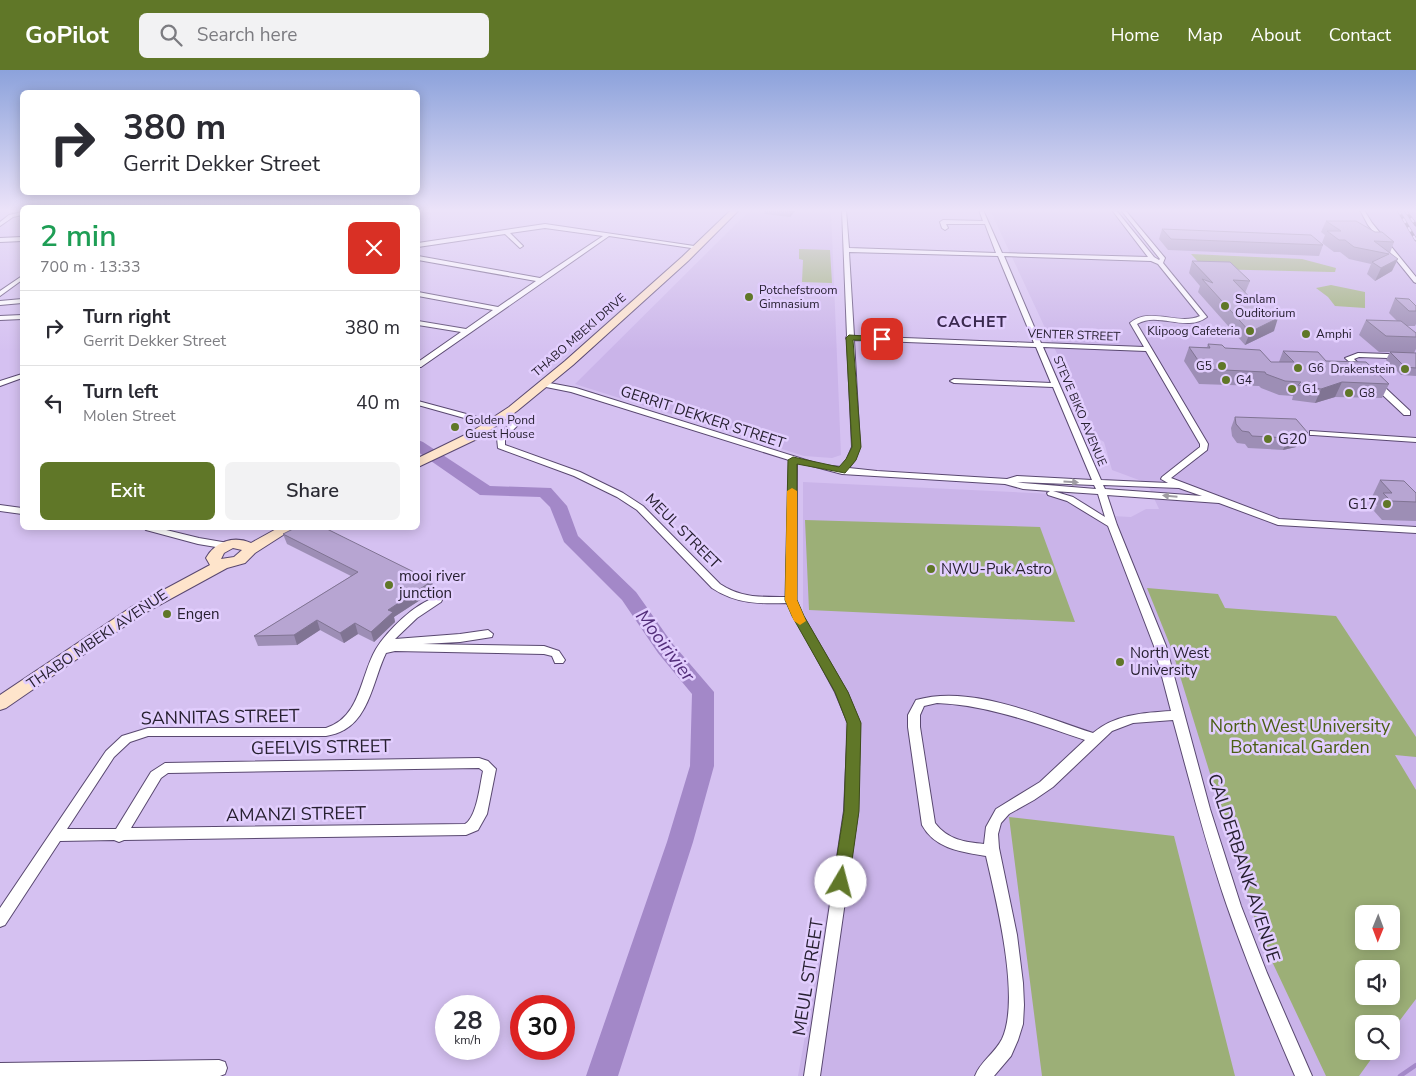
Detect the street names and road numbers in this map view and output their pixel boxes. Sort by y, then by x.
street label: THABO MBEKI DRIVE [529,290,629,380]
street label: VENTER STREET [1026,325,1122,345]
street label: STEVE BIKO AVENUE [1050,353,1110,469]
street label: GERRIT DEKKER STREET [618,381,788,453]
street label: MEUL STREET [641,489,725,573]
street label: THABO MBEKI AVENUE [23,584,171,694]
street label: SANNITAS STREET [140,704,300,730]
street label: GEELVIS STREET [251,734,391,760]
street label: CALDERBANK AVENUE [1202,771,1286,965]
street label: AMANZI STREET [226,801,366,827]
street label: MEUL STREET [787,916,829,1037]

